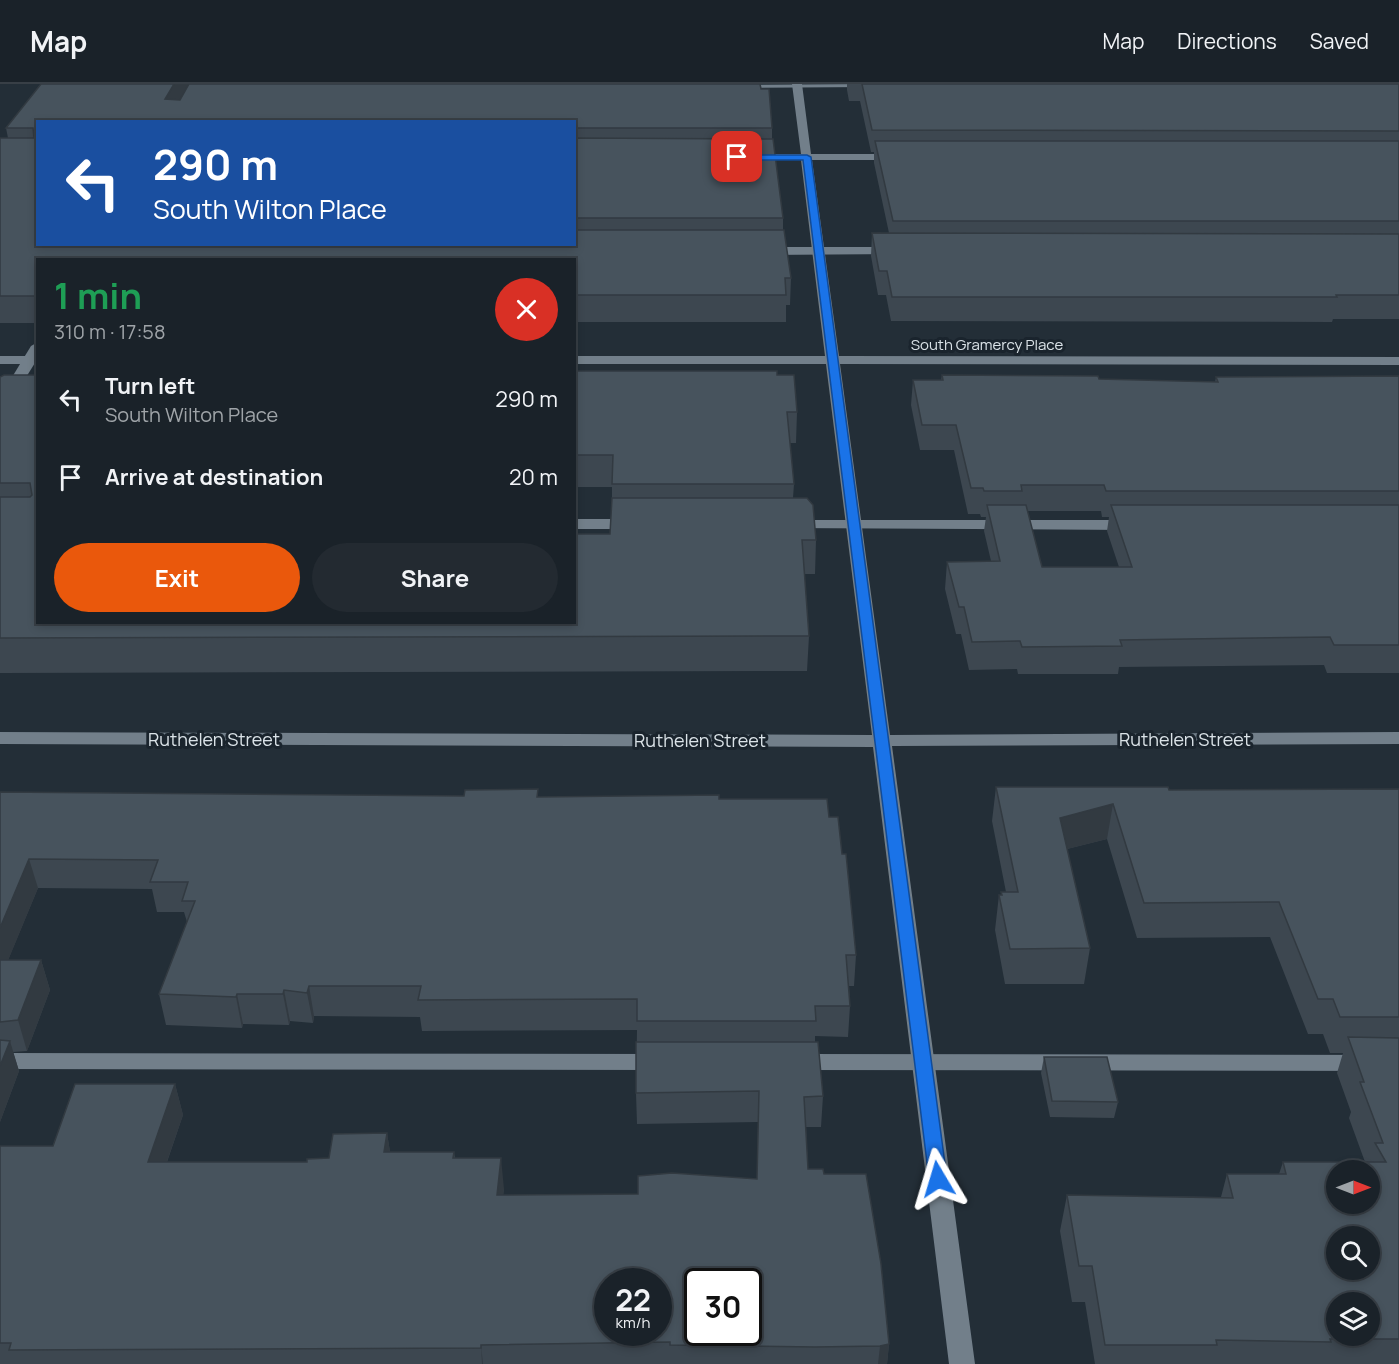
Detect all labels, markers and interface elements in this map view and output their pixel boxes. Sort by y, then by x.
text: Map [30,22,87,60]
text: Map [1103,27,1144,55]
text: Directions [1177,27,1277,55]
text: Saved [1310,27,1369,55]
pin [711,131,762,182]
text: 290 m [153,135,278,193]
icon: arrive [720,140,753,173]
icon: left [54,144,132,222]
text: South Wilton Place [153,190,387,227]
text: 1 min [54,271,142,320]
button: close [495,278,558,341]
text: 310 m · 17:58 [54,318,166,345]
street label: South Gramercy Place [911,334,1063,355]
text: Turn left [105,371,195,401]
icon: left [54,383,87,416]
text: 290 m [495,384,558,414]
text: South Wilton Place [105,401,278,428]
icon: arrive [54,461,87,494]
text: Arrive at destination [105,462,323,492]
text: 20 m [509,462,558,492]
button: Exit [54,543,300,612]
button: Share [312,543,558,612]
street label: Ruthelen Street [148,727,280,751]
street label: Ruthelen Street [1119,727,1251,751]
street label: Ruthelen Street [634,728,766,752]
position arrow [906,1147,970,1211]
north arrow [1326,1160,1380,1214]
map controls [1326,1160,1380,1346]
button: search [1326,1226,1380,1280]
speed limit sign: 30 [684,1268,762,1346]
text: 22 [615,1279,651,1320]
button: layers [1326,1292,1380,1346]
text: km/h [616,1312,650,1333]

